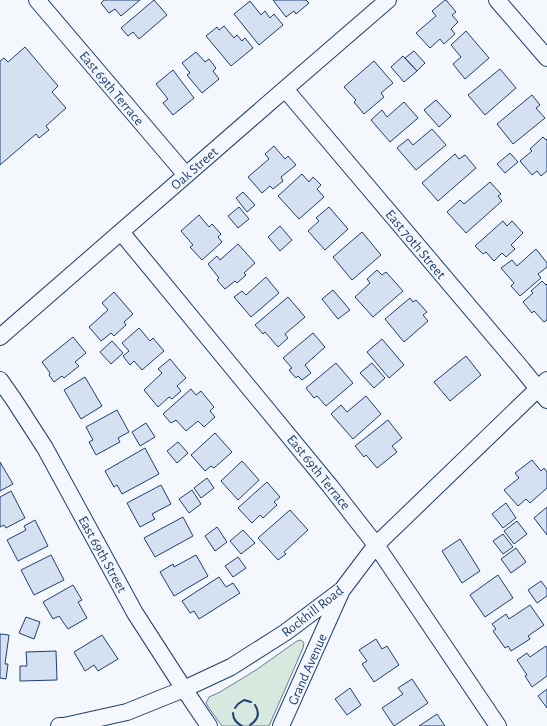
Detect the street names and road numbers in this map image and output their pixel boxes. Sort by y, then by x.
street label: East 69th Terrace [76,49,146,128]
street label: Oak Street [169,144,221,193]
street label: East 70th Street [383,208,448,282]
street label: East 69th Terrace [284,433,353,513]
street label: East 69th Street [75,514,129,596]
street label: Rockhill Road [279,584,346,640]
street label: Grand Avenue [286,632,330,707]

